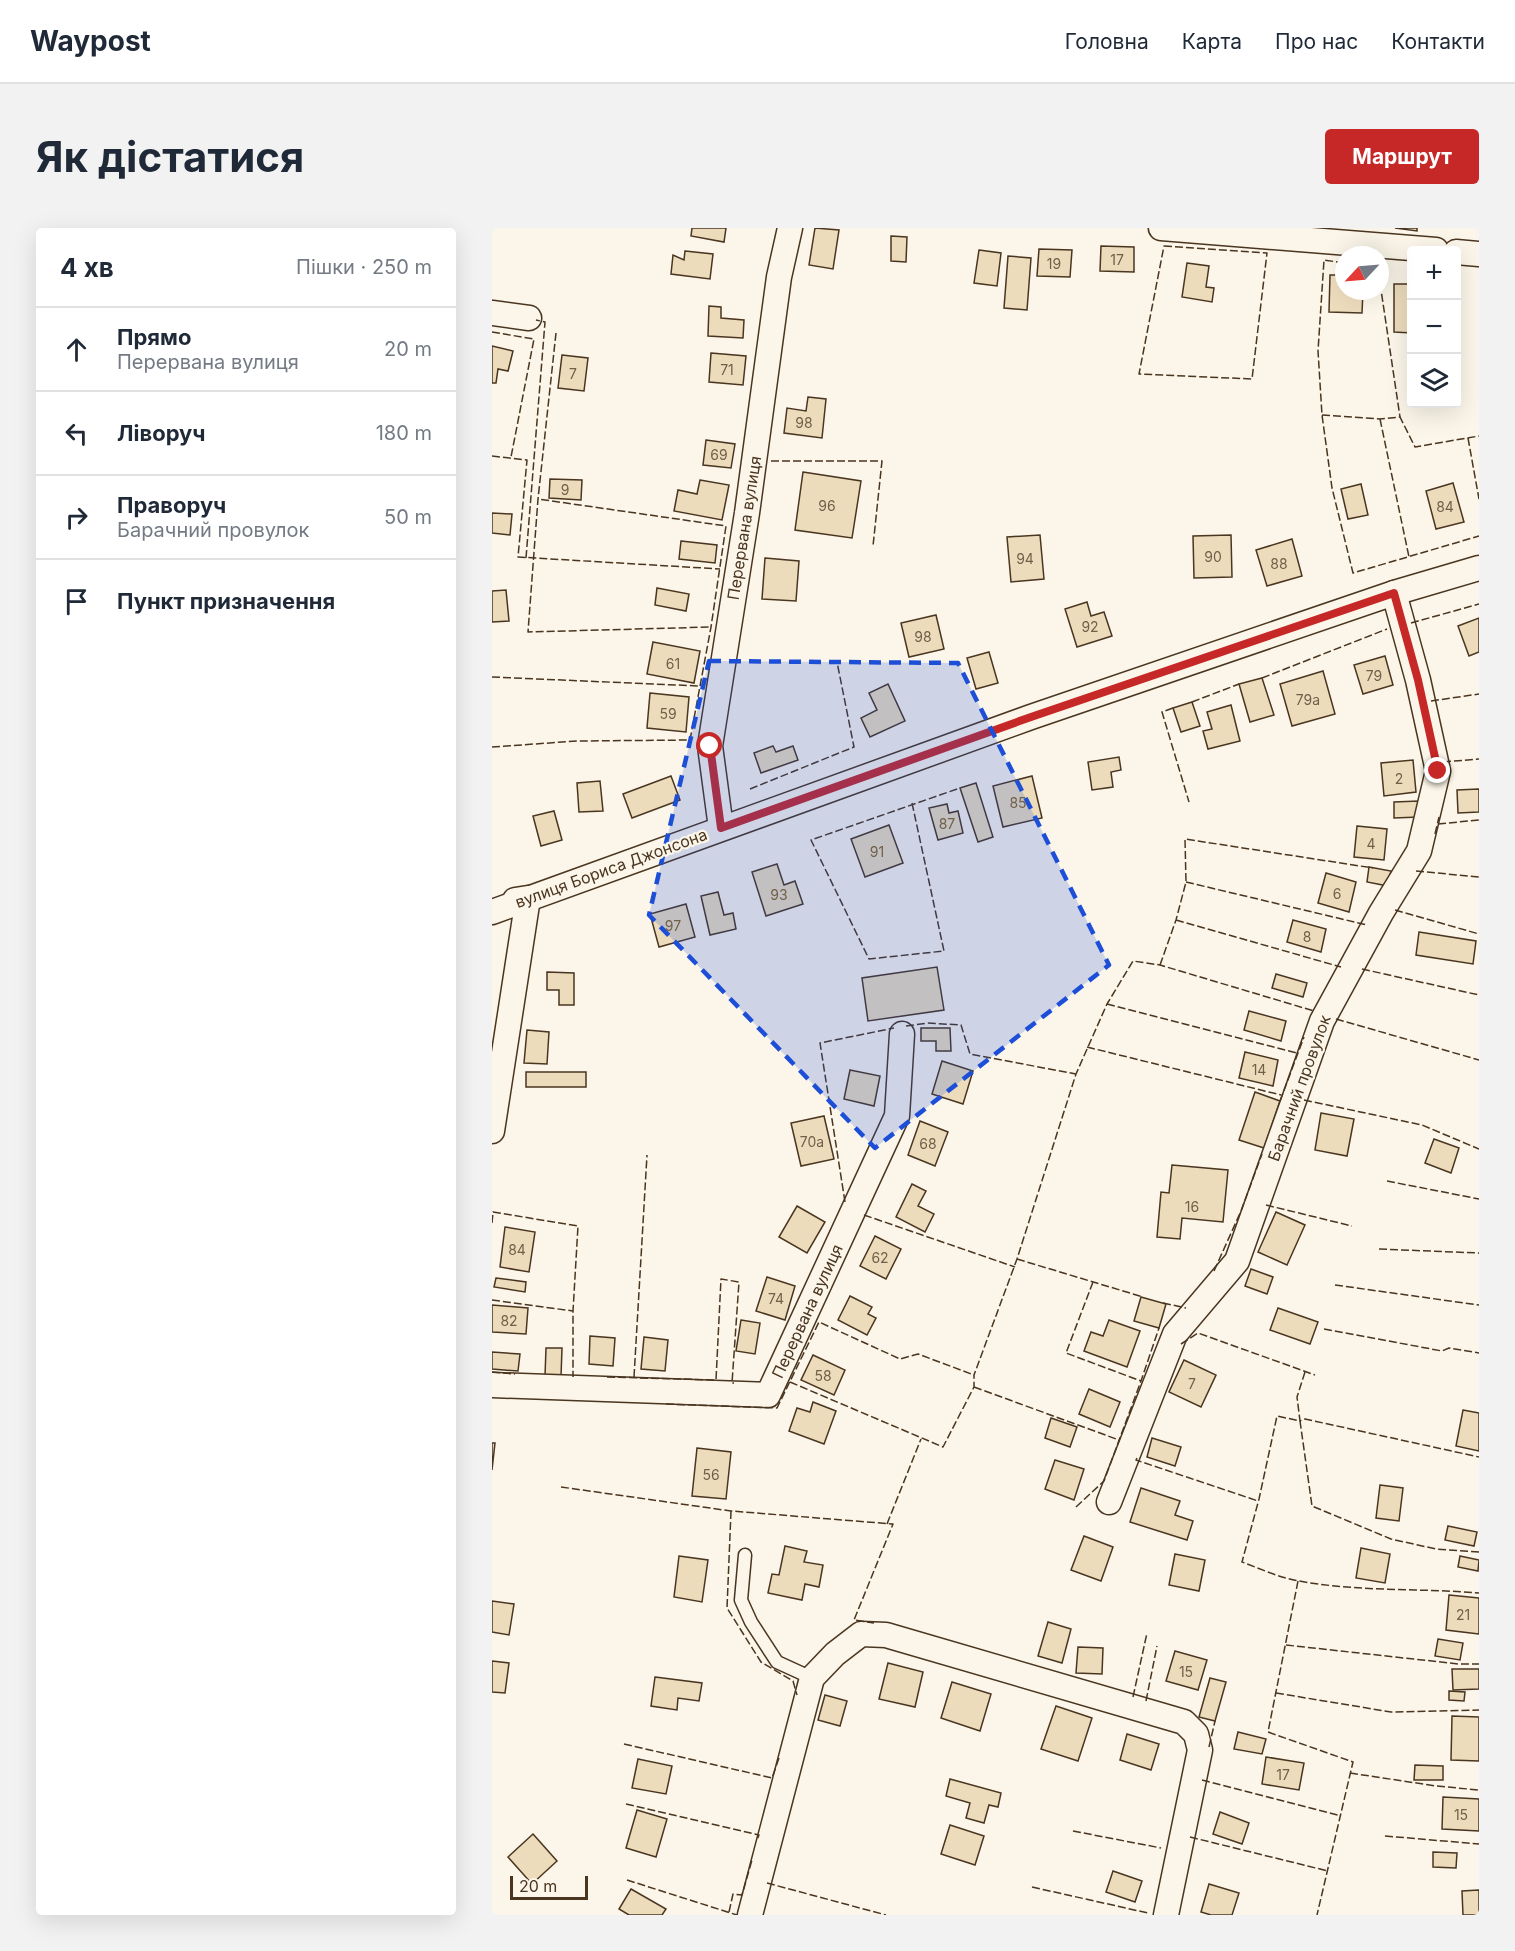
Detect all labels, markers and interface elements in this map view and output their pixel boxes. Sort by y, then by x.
text: Waypost [30,24,151,58]
text: Головна [1065,29,1149,54]
text: Карта [1182,29,1242,54]
text: Про нас [1275,29,1358,54]
text: Контакти [1391,29,1485,54]
button: Маршрут [1325,129,1479,184]
text: Як дістатися [36,131,304,182]
north arrow [1335,246,1389,300]
map controls [1407,246,1461,408]
button: + [1407,246,1461,300]
house number: 17 [1110,251,1124,268]
text: 4 хв [60,252,114,283]
text: Пішки · 250 m [296,255,432,279]
house number: 19 [1047,255,1061,272]
button: − [1407,300,1461,354]
text: Прямо [117,324,191,350]
icon: ahead [60,333,93,366]
text: 20 m [384,337,432,361]
text: Перервана вулиця [117,350,299,374]
button: layers [1407,354,1461,408]
house number: 71 [720,361,734,378]
house number: 7 [569,365,577,382]
house number: 98 [795,414,813,431]
icon: left [60,417,93,450]
text: Ліворуч [117,420,205,446]
text: 180 m [376,421,432,445]
house number: 69 [710,446,728,463]
street label: Перервана вулиця [723,455,765,601]
house number: 9 [561,481,569,498]
text: Праворуч [117,492,226,518]
house number: 96 [818,497,836,514]
house number: 84 [1436,498,1454,515]
icon: right [60,501,93,534]
text: 50 m [384,505,432,529]
text: Барачний провулок [117,518,309,542]
house number: 90 [1204,548,1222,565]
house number: 94 [1016,550,1034,567]
house number: 88 [1270,555,1288,572]
icon: arrive [60,585,93,618]
text: Пункт призначення [117,588,335,614]
house number: 92 [1081,618,1099,635]
house number: 98 [914,628,932,645]
house number: 61 [666,655,680,672]
house number: 79 [1366,667,1382,684]
house number: 79а [1296,691,1320,708]
house number: 59 [659,705,677,722]
route start [696,732,722,758]
route end [1424,757,1450,783]
house number: 2 [1395,770,1403,787]
house number: 85 [1009,794,1027,811]
house number: 87 [939,815,955,832]
street label: вулиця Бориса Джонсона [512,824,710,912]
house number: 4 [1366,835,1376,852]
house number: 91 [870,843,884,860]
house number: 6 [1333,885,1341,902]
house number: 93 [770,886,788,903]
house number: 97 [665,917,681,934]
house number: 8 [1303,928,1311,945]
street label: Барачний провулок [1263,1012,1335,1164]
house number: 14 [1252,1061,1266,1078]
house number: 70а [800,1133,824,1150]
house number: 68 [919,1135,937,1152]
house number: 16 [1185,1198,1199,1215]
house number: 84 [508,1241,526,1258]
street label: Перервана вулиця [767,1241,847,1381]
house number: 62 [871,1249,889,1266]
house number: 74 [768,1290,784,1307]
house number: 82 [500,1312,518,1329]
house number: 58 [814,1367,832,1384]
house number: 7 [1188,1375,1196,1392]
house number: 56 [702,1466,720,1483]
house number: 21 [1456,1606,1470,1623]
house number: 15 [1179,1663,1193,1680]
house number: 17 [1276,1766,1290,1783]
house number: 15 [1454,1806,1468,1823]
scale bar [510,1873,588,1900]
text: 20 m [519,1876,557,1896]

